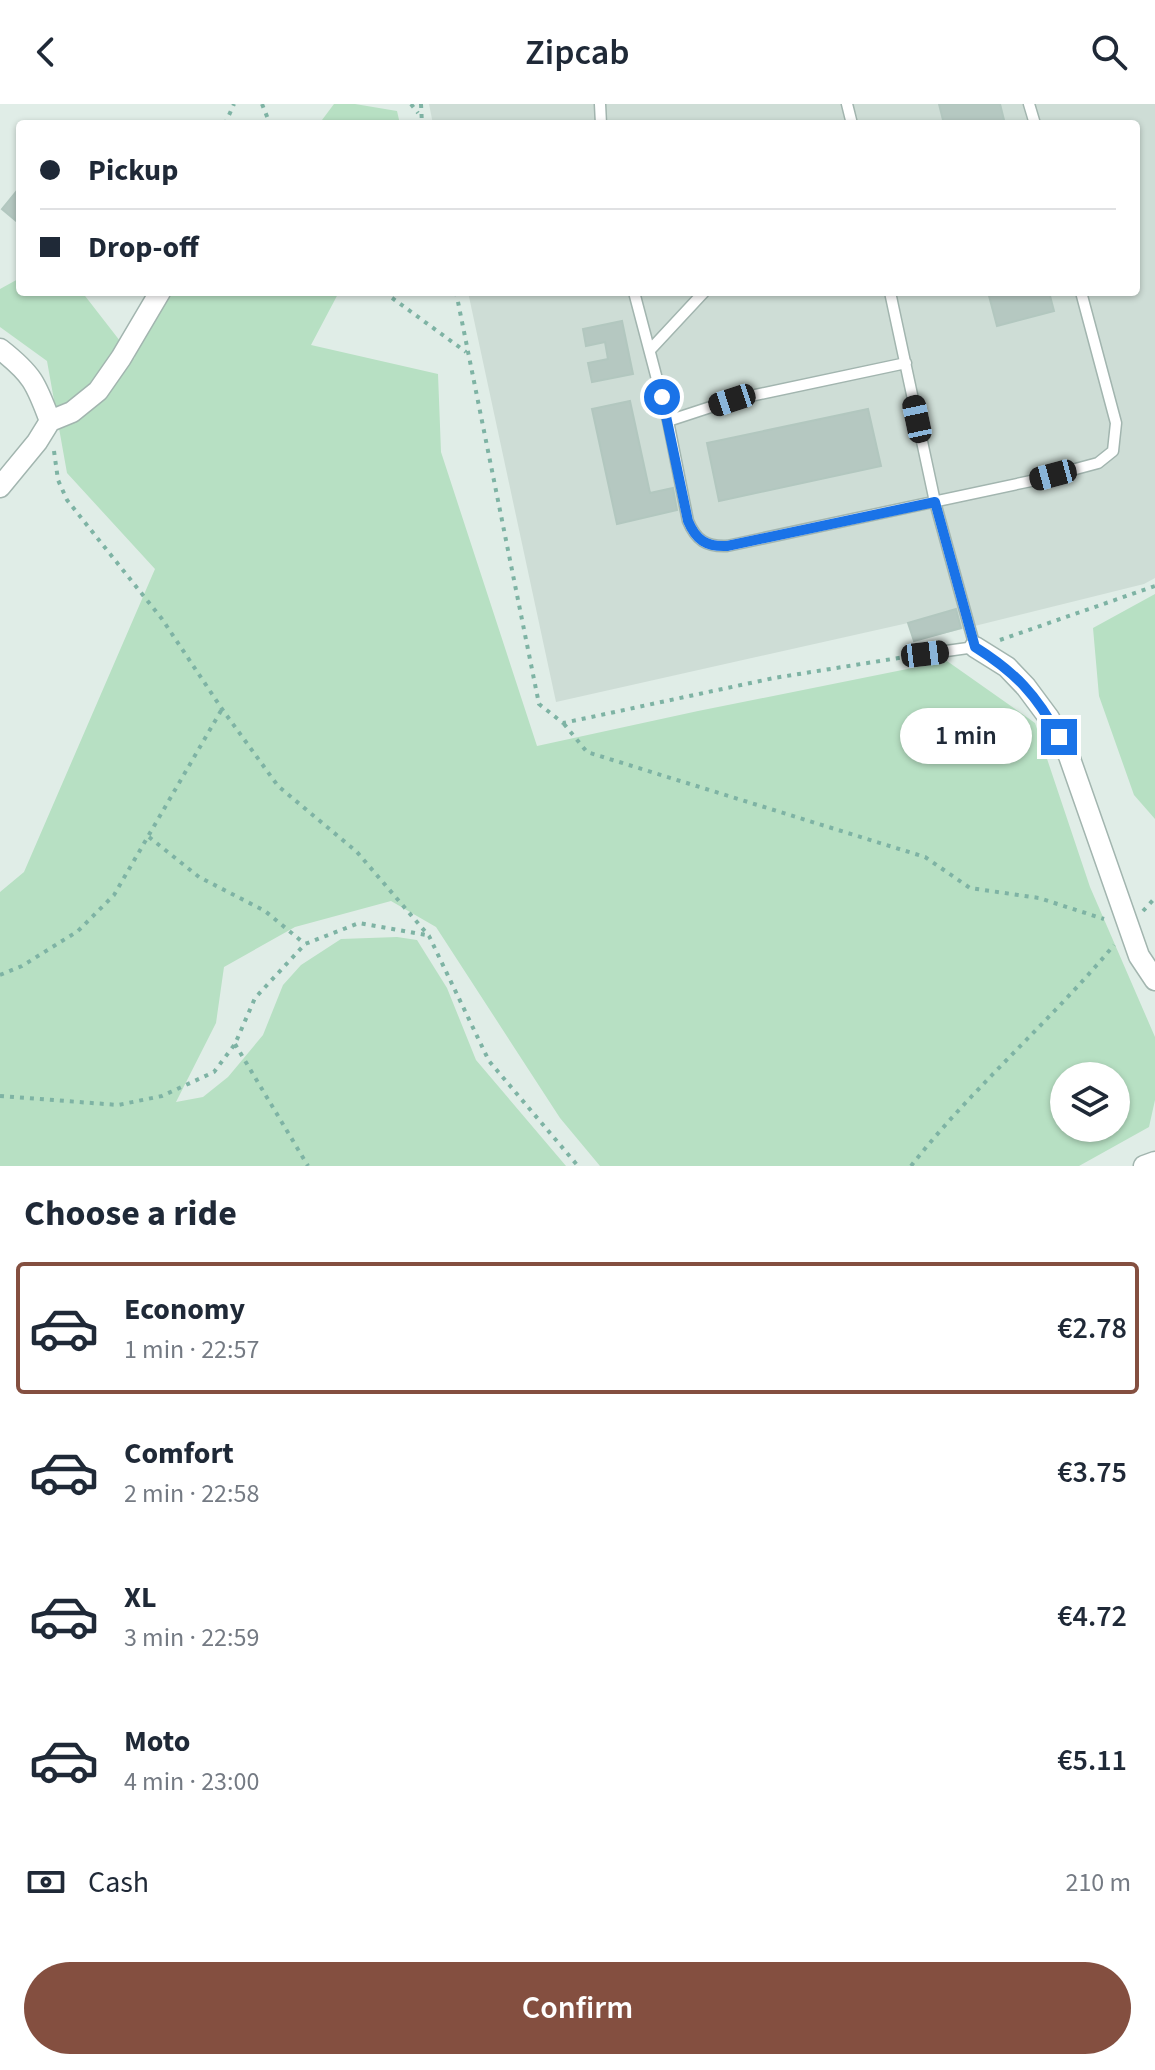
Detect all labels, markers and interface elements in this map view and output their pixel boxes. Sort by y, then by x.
text: Zipcab [525,27,630,78]
icon: back [24,30,68,74]
icon: search [1087,30,1131,74]
text: Pickup [88,149,178,192]
text: Drop-off [88,226,199,269]
route start [644,379,680,415]
car [705,381,759,419]
car [900,393,934,445]
car [1027,457,1079,493]
car [900,639,950,669]
callout: 1 min [899,709,1031,765]
text: 1 min [935,717,997,754]
route end [1041,719,1077,755]
map controls [1050,1062,1130,1142]
button: layers [1050,1062,1130,1142]
text: Choose a ride [24,1188,237,1239]
text: Economy [124,1288,245,1331]
icon: car [28,1292,100,1364]
text: €2.78 [1057,1307,1127,1350]
text: 1 min · 22:57 [124,1331,259,1368]
text: Comfort [124,1432,234,1475]
icon: car [28,1436,100,1508]
text: €3.75 [1057,1451,1127,1494]
text: 2 min · 22:58 [124,1475,259,1512]
text: XL [124,1576,157,1619]
icon: car [28,1580,100,1652]
text: €4.72 [1057,1595,1127,1638]
text: 3 min · 22:59 [124,1619,259,1656]
text: Moto [124,1720,190,1763]
icon: car [28,1724,100,1796]
text: €5.11 [1057,1739,1127,1782]
text: 4 min · 23:00 [124,1763,259,1800]
icon: cash [24,1860,68,1904]
text: Cash [88,1861,149,1904]
text: 210 m [1065,1864,1131,1901]
button: Confirm [24,1962,1131,2054]

